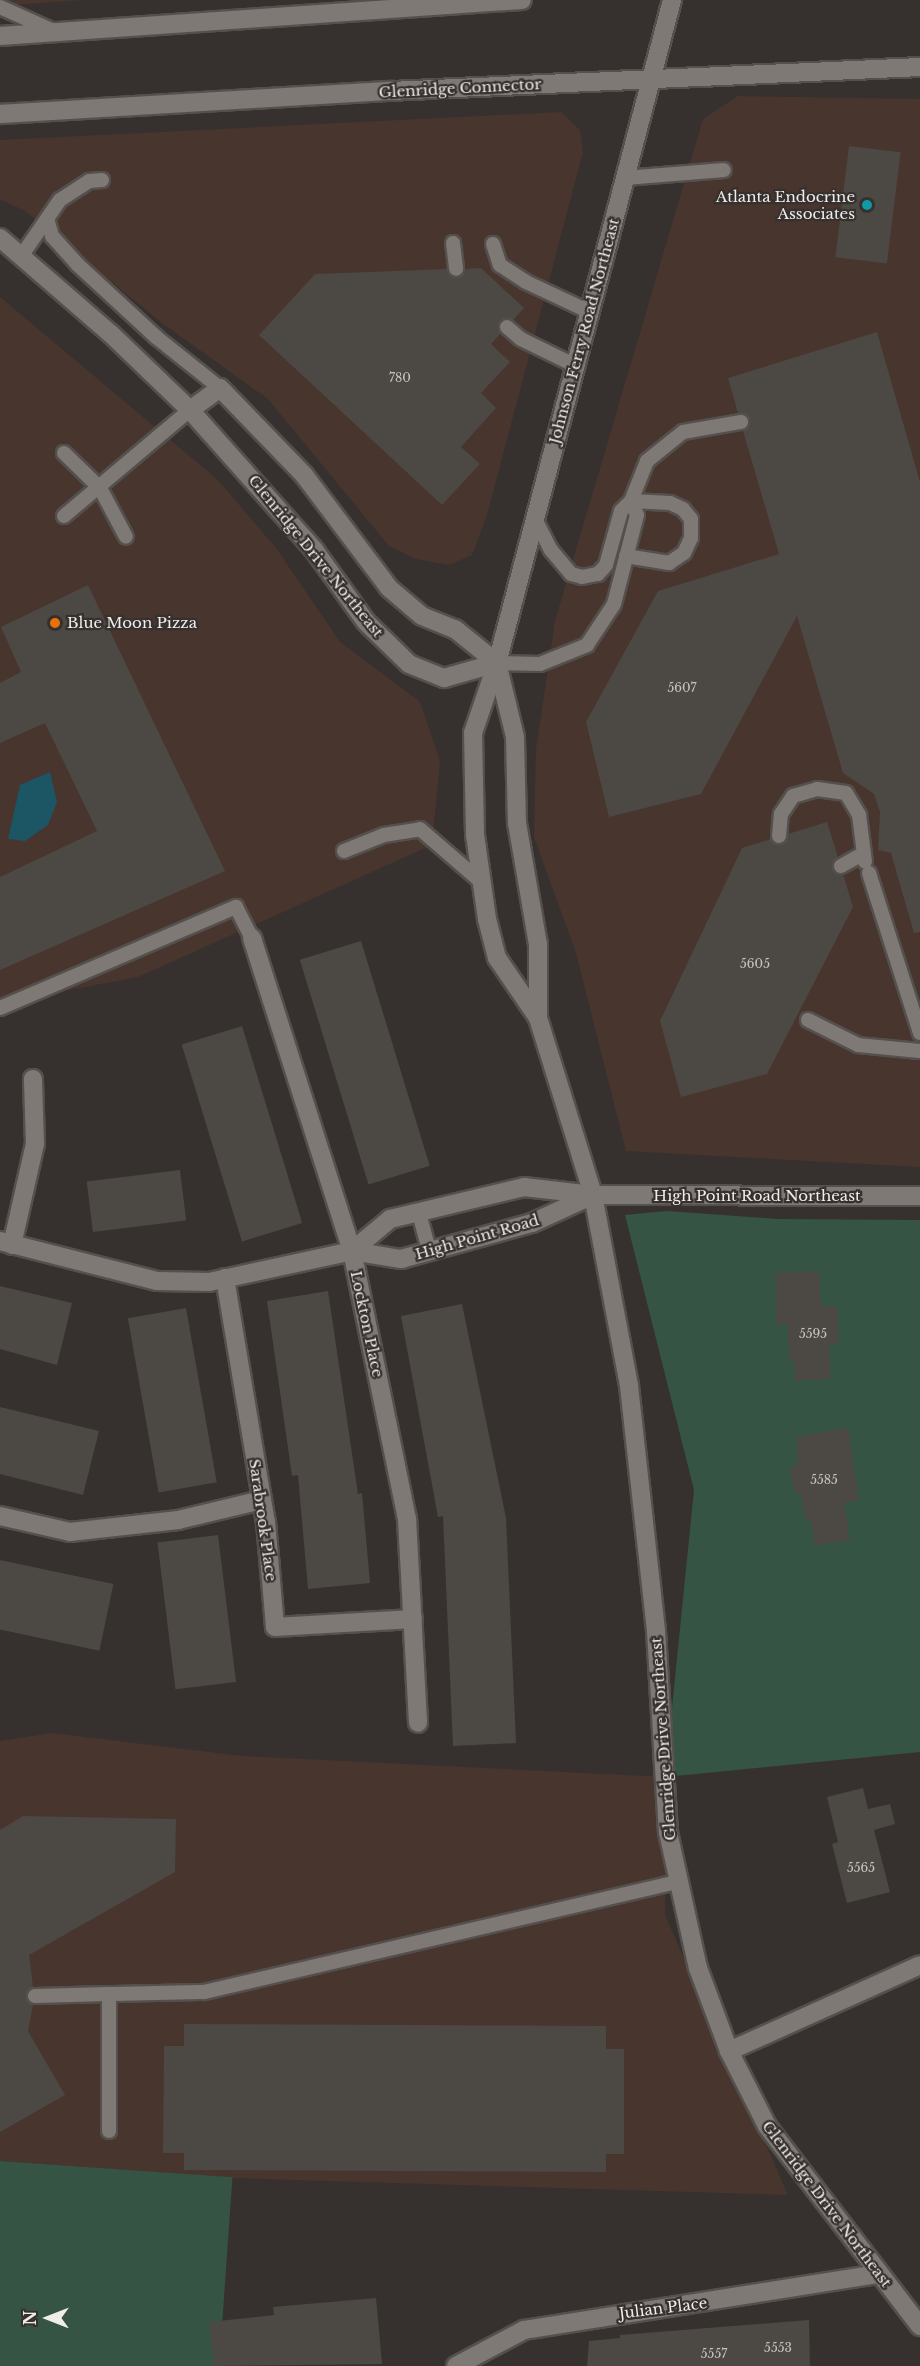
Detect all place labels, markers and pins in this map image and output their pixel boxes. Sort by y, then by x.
place label: Atlanta Endocrine Associates [716,187,855,222]
marker: Atlanta Endocrine Associates [860,198,874,212]
place label: Blue Moon Pizza [67,614,197,632]
marker: Blue Moon Pizza [48,616,62,630]

